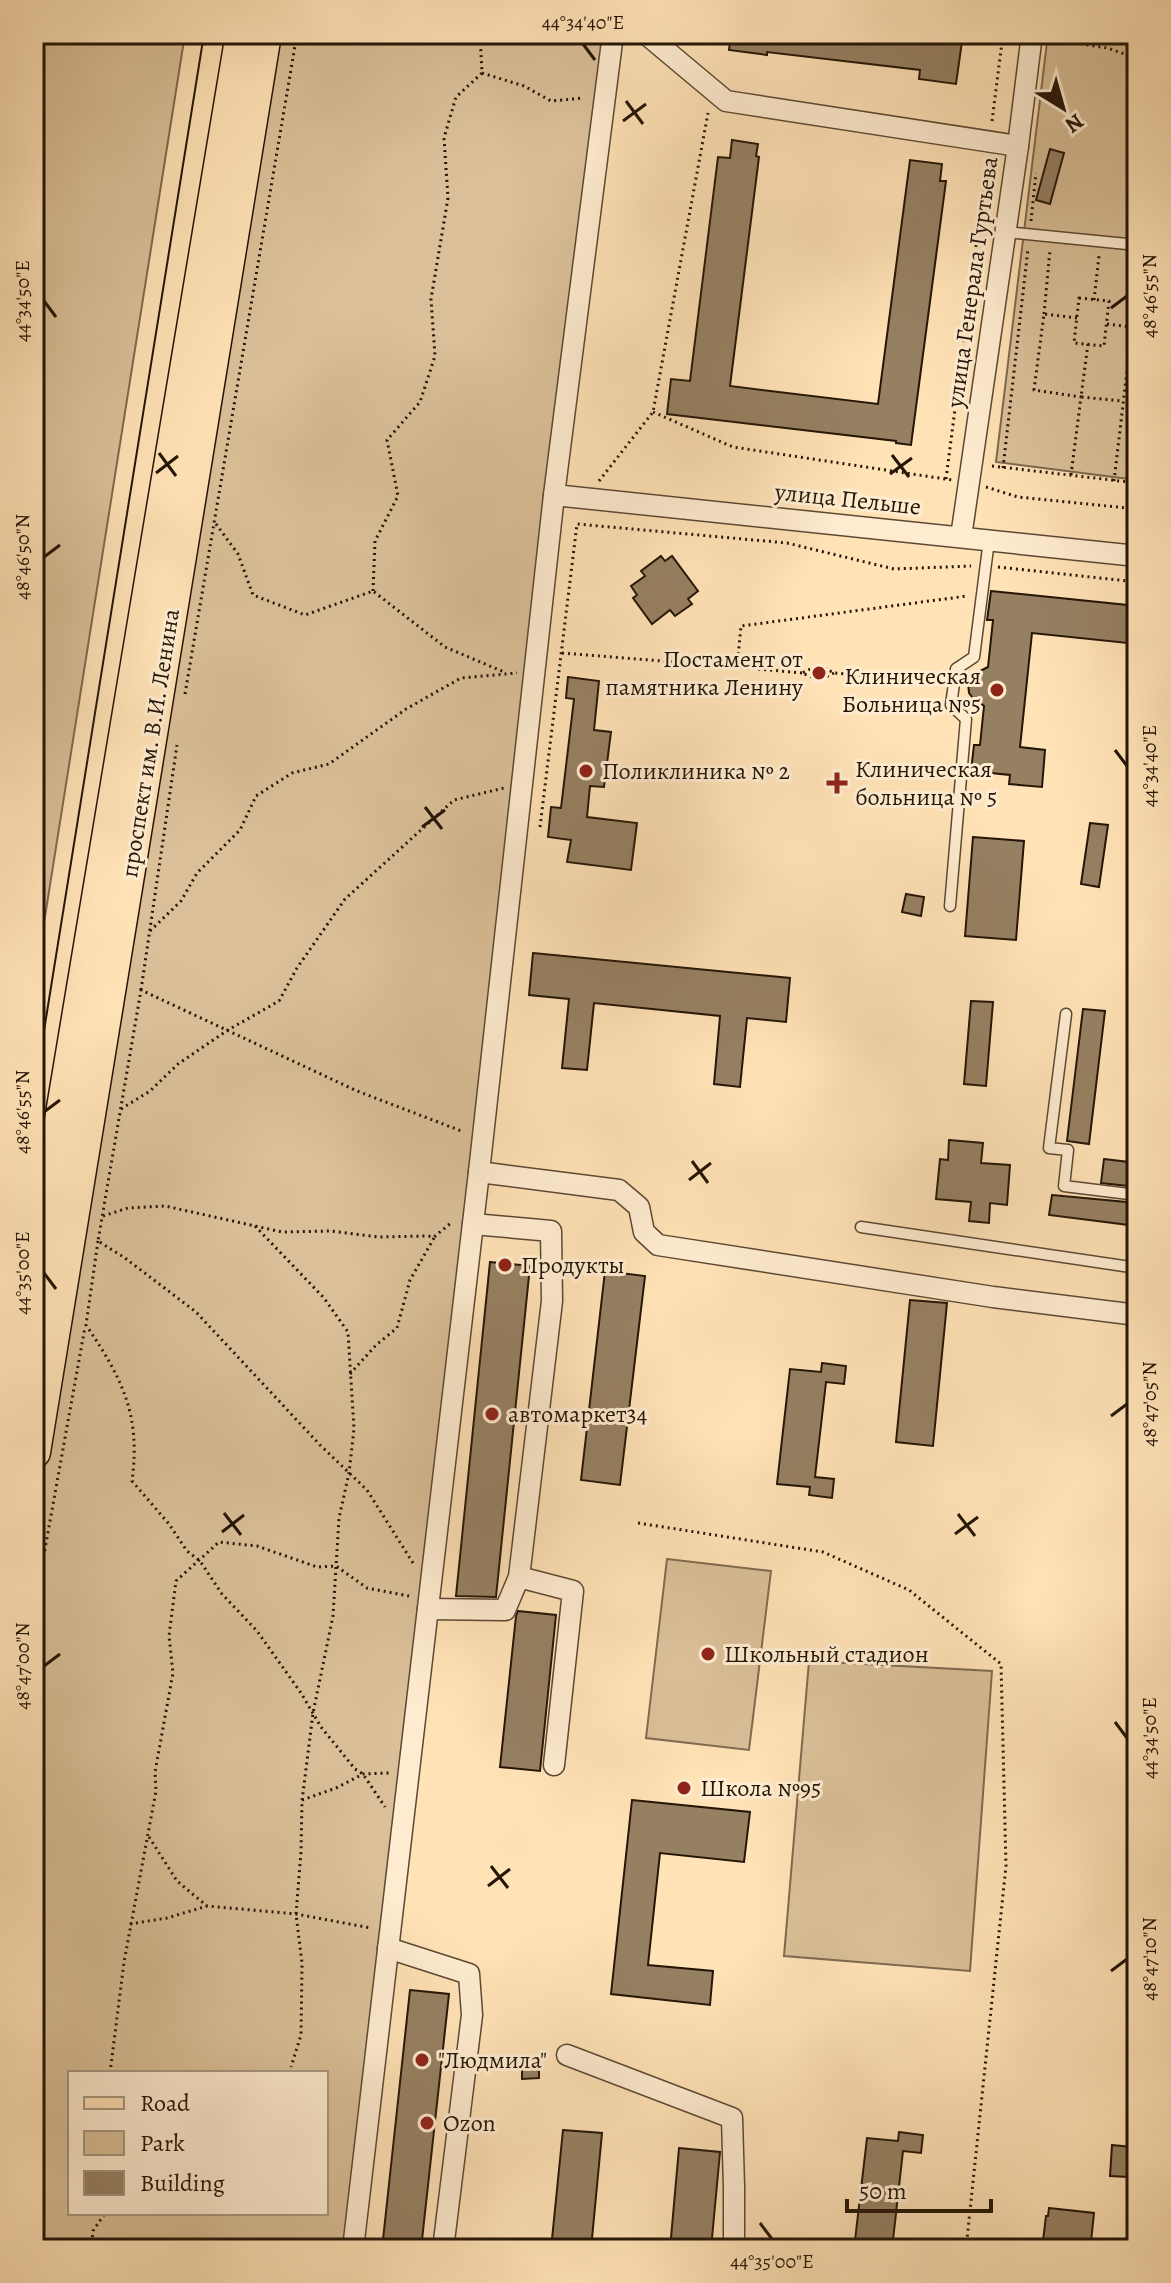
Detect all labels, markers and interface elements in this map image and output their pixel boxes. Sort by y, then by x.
text: 44°34'40"E [542,9,624,36]
north arrow [1023,68,1103,148]
text: N [1059,106,1090,140]
street label: улица Генерала Гуртьева [938,154,1005,411]
text: 48°46'55"N [1136,254,1163,338]
text: 44°34'50"E [9,260,36,342]
street label: улица Пельше [772,475,923,523]
text: 48°46'50"N [9,514,36,600]
street label: проспект им. В.И. Ленина [113,606,187,880]
place label: Постамент от памятника Ленину [605,643,803,703]
place label: Клиническая Больница №5 [842,660,981,720]
marker: Постамент от памятника Ленину [810,664,828,682]
marker: Клиническая Больница №5 [988,681,1006,699]
text: 44°34'40"E [1136,725,1163,807]
place label: Клиническая больница № 5 [855,753,997,813]
place label: Поликлиника № 2 [602,755,790,787]
marker: Поликлиника № 2 [577,762,595,780]
marker: Клиническая больница № 5 [826,772,848,794]
text: 48°46'55"N [9,1070,36,1154]
text: 44°35'00"E [9,1231,36,1315]
place label: Продукты [521,1249,625,1281]
marker: Продукты [496,1256,514,1274]
text: 48°47'05"N [1136,1361,1163,1447]
place label: автомаркет34 [508,1398,648,1430]
marker: автомаркет34 [483,1405,501,1423]
text: 48°47'00"N [9,1622,36,1710]
place label: Школьный стадион [724,1638,929,1670]
marker: Школьный стадион [699,1645,717,1663]
text: 44°34'50"E [1136,1697,1163,1779]
place label: Школа №95 [700,1772,821,1804]
marker: Школа №95 [675,1779,693,1797]
text: 48°47'10"N [1136,1917,1163,2001]
place label: "Людмила" [438,2044,547,2076]
marker: "Людмила" [413,2051,431,2069]
legend [68,2071,328,2215]
text: Road [140,2087,190,2119]
place label: Ozon [443,2107,496,2139]
marker: Ozon [418,2114,436,2132]
text: Park [140,2127,185,2159]
scale bar [847,2163,991,2213]
text: Building [140,2167,225,2199]
text: 50 m [859,2175,907,2207]
text: 44°35'00"E [730,2248,814,2275]

